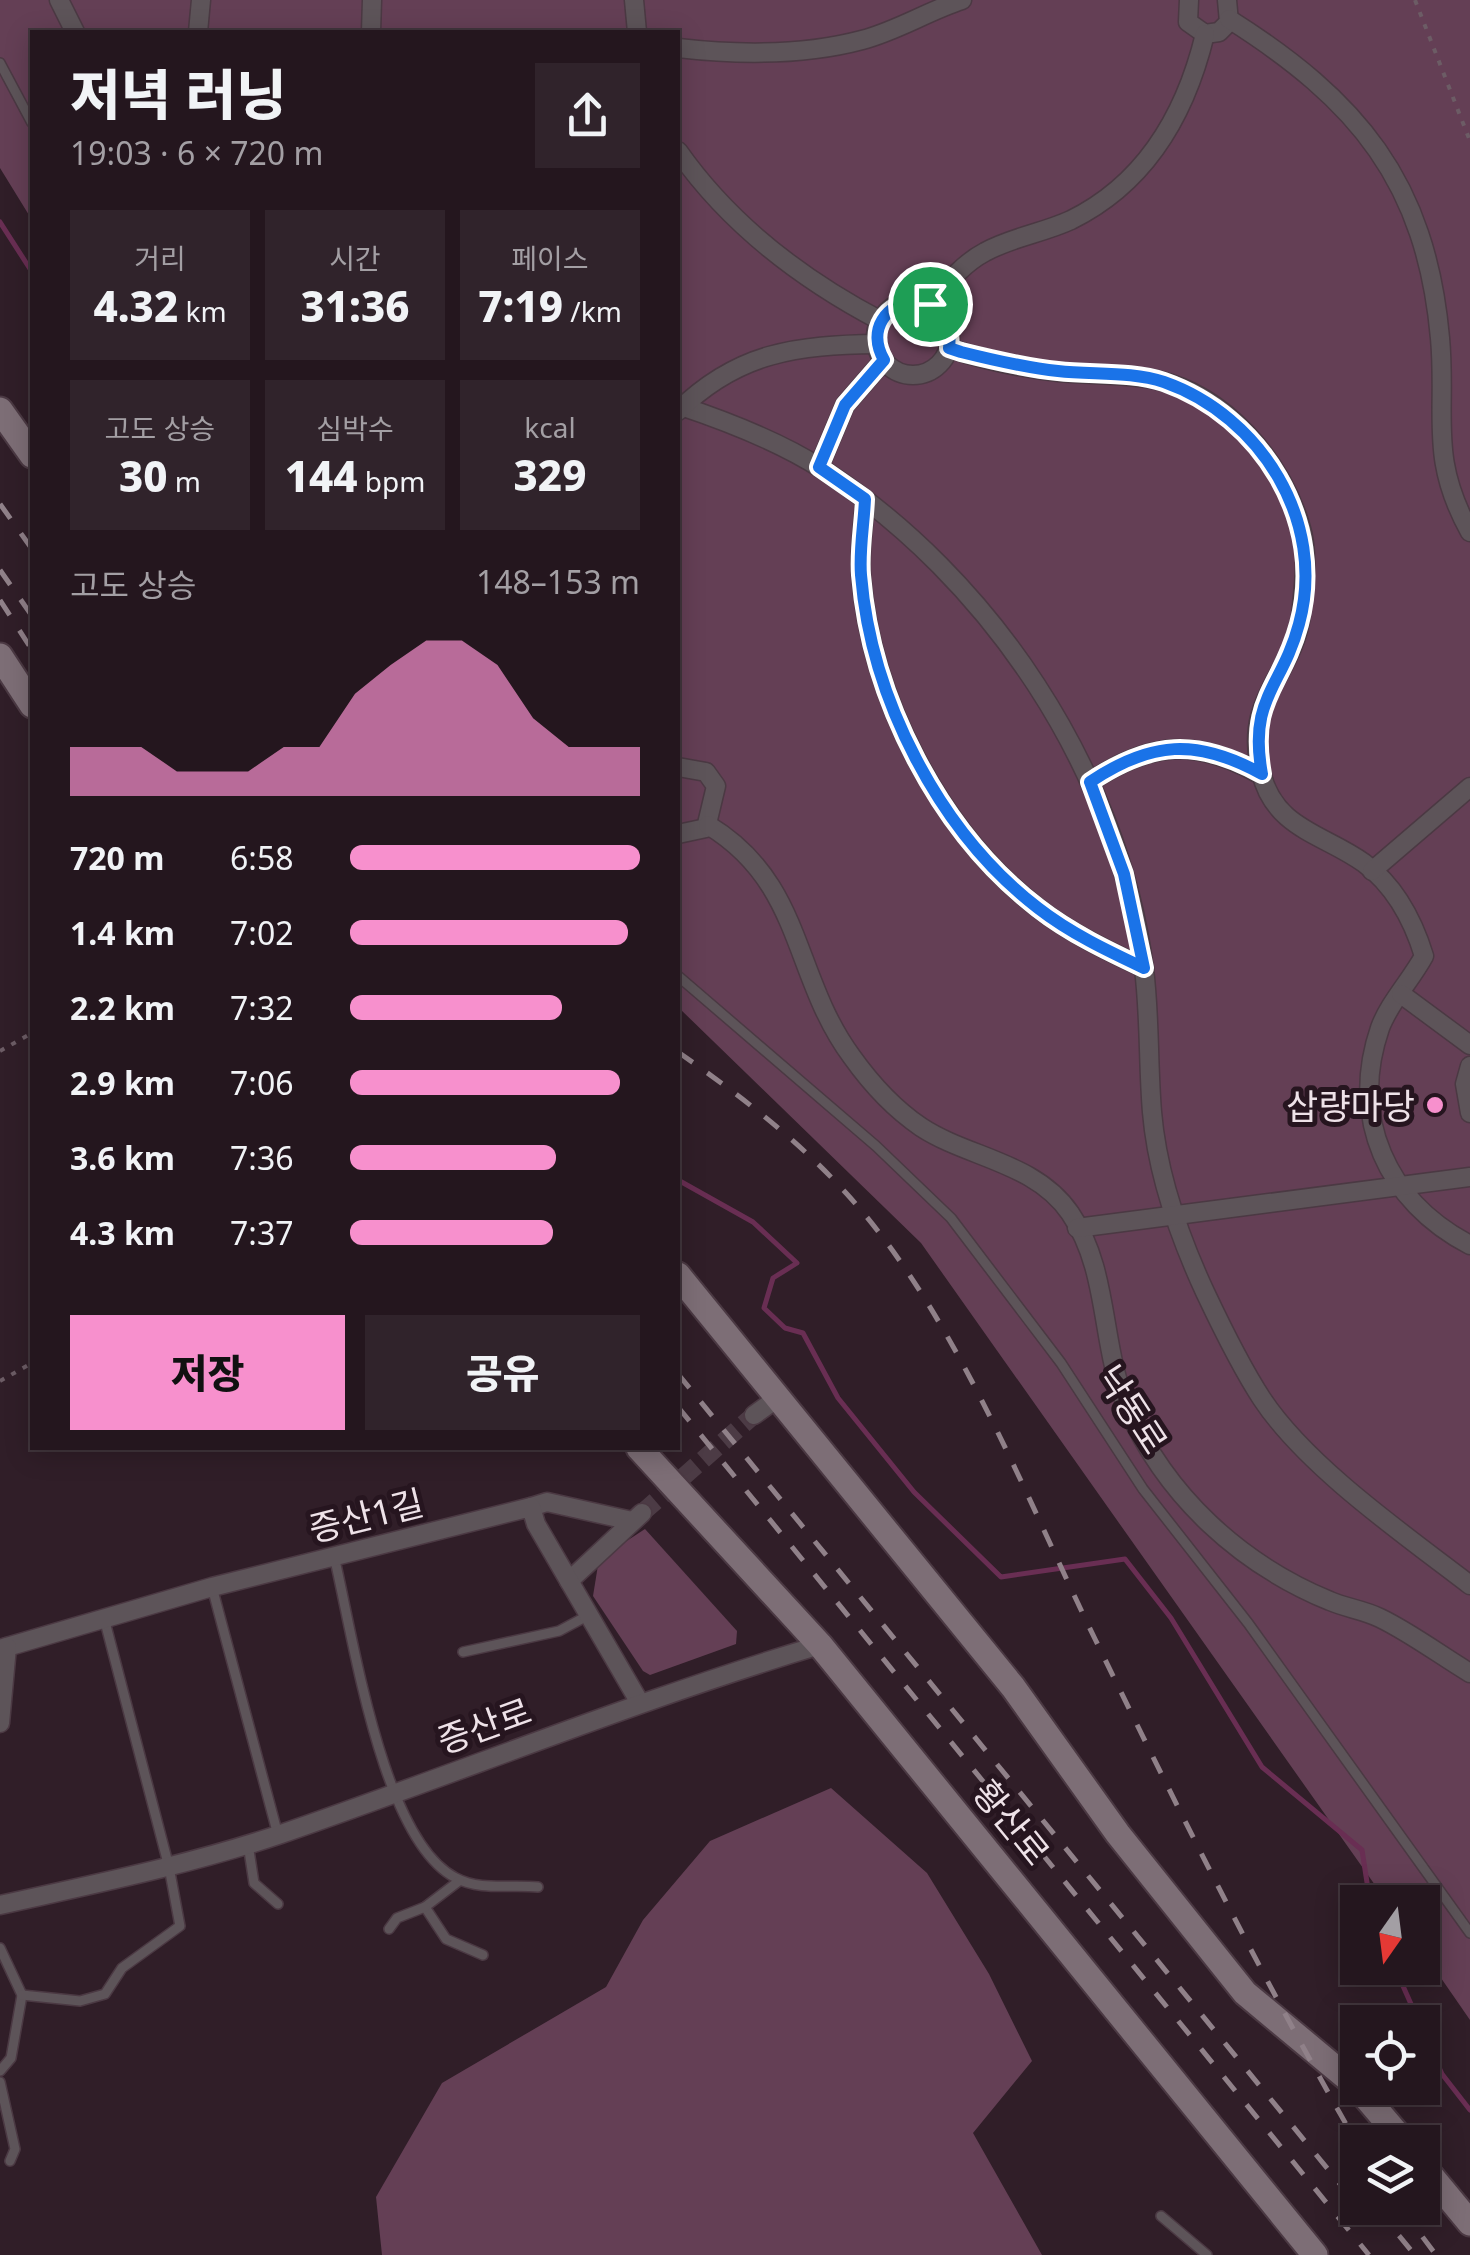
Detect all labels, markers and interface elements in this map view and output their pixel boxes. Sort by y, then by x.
text: 저녁 러닝 [70,56,287,131]
button: share [535,63,640,168]
text: 19:03 · 6 × 720 m [70,131,323,174]
text: 거리 [134,239,186,277]
text: 시간 [329,239,381,277]
text: 페이스 [511,239,589,277]
pin [888,262,973,347]
text: 4.32 [93,277,178,334]
text: 31:36 [300,277,410,334]
text: 7:19 [478,277,563,334]
icon: arrive [903,277,958,332]
text: km [178,292,227,330]
text: /km [563,292,622,330]
text: kcal [524,408,576,446]
text: 고도 상승 [105,409,215,447]
text: 심박수 [316,409,394,447]
text: 329 [514,446,586,503]
text: 30 [119,447,168,504]
text: 144 [285,447,357,504]
text: m [168,462,201,500]
text: bpm [357,462,425,500]
text: 148–153 m [476,560,640,603]
text: 고도 상승 [70,563,196,606]
text: 720 m [70,836,164,879]
text: 6:58 [230,836,294,879]
text: 1.4 km [70,911,175,954]
text: 7:02 [230,911,294,954]
text: 2.2 km [70,986,175,1029]
text: 7:32 [230,986,294,1029]
text: 2.9 km [70,1061,175,1104]
text: 7:06 [230,1061,294,1104]
place label: 삽량마당 [1286,1082,1415,1129]
marker: 삽량마당 [1424,1094,1446,1116]
text: 3.6 km [70,1136,175,1179]
text: 7:36 [230,1136,294,1179]
text: 4.3 km [70,1211,175,1254]
text: 7:37 [230,1211,294,1254]
button: 저장 [70,1315,345,1430]
button: 공유 [365,1315,640,1430]
street label: 낙동로 [1087,1356,1179,1462]
street label: 증산1길 [304,1478,428,1552]
street label: 증산로 [431,1686,537,1764]
street label: 황산로 [963,1770,1061,1874]
north arrow [1340,1885,1440,1985]
map controls [1340,1885,1440,2225]
button: locate [1340,2005,1440,2105]
button: layers [1340,2125,1440,2225]

